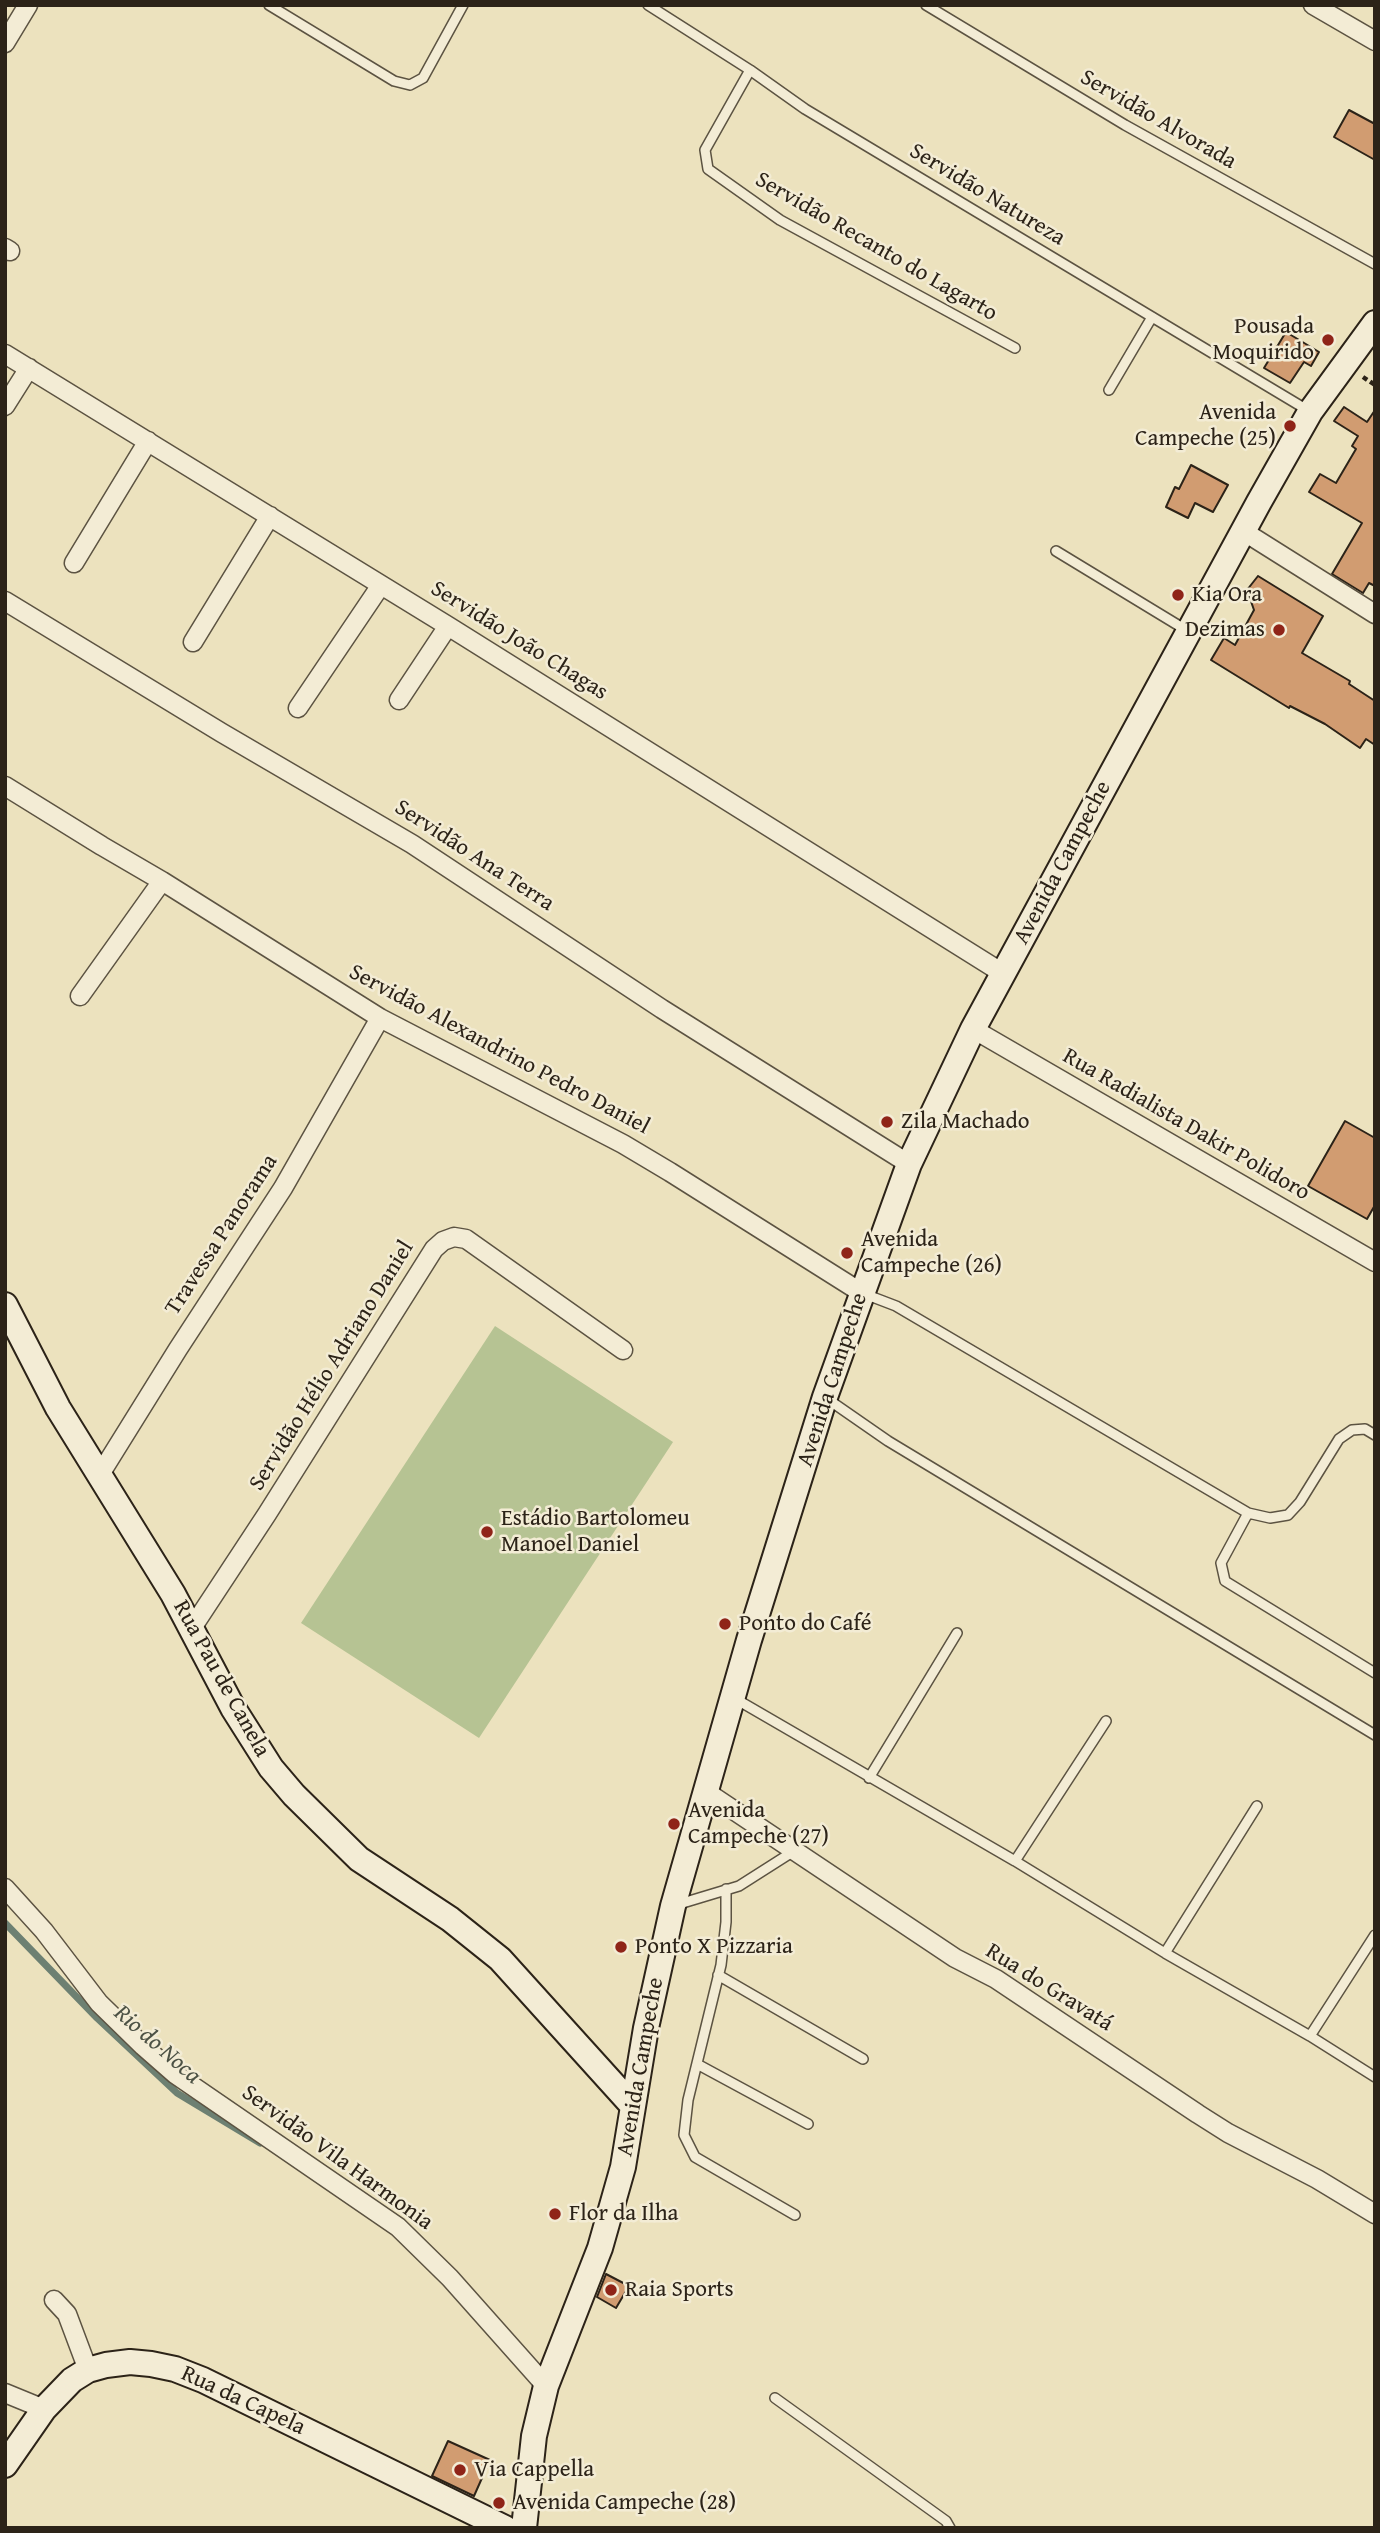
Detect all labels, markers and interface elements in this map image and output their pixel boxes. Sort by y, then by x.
street label: Servidão Alvorada [1075,64,1241,176]
street label: Servidão Natureza [904,138,1070,252]
street label: Servidão Recanto do Lagarto [750,166,1002,328]
place label: Pousada Moquirido [1212,313,1314,367]
marker: Pousada Moquirido [1320,332,1336,348]
place label: Avenida Campeche (25) [1135,399,1276,453]
marker: Avenida Campeche (25) [1282,418,1298,434]
street label: Servidão João Chagas [425,575,613,707]
place label: Kia Ora [1192,581,1262,609]
marker: Kia Ora [1170,587,1186,603]
place label: Dezimas [1185,616,1265,644]
marker: Dezimas [1271,622,1287,638]
street label: Avenida Campeche [1008,777,1118,949]
street label: Servidão Ana Terra [389,794,559,918]
street label: Servidão Alexandrino Pedro Daniel [344,959,654,1141]
street label: Rua Radialista Dakir Polidoro [1057,1043,1315,1207]
place label: Zila Machado [901,1108,1029,1136]
marker: Zila Machado [879,1114,895,1130]
street label: Travessa Panorama [160,1149,284,1321]
place label: Avenida Campeche (26) [861,1226,1002,1280]
street label: Servidão Hélio Adriano Daniel [244,1236,420,1496]
marker: Avenida Campeche (26) [839,1245,855,1261]
street label: Avenida Campeche [792,1290,874,1470]
place label: Estádio Bartolomeu Manoel Daniel [501,1505,690,1559]
marker: Estádio Bartolomeu Manoel Daniel [479,1524,495,1540]
street label: Rua Pau de Canela [167,1596,275,1762]
place label: Ponto do Café [739,1610,872,1638]
marker: Ponto do Café [717,1616,733,1632]
place label: Avenida Campeche (27) [688,1797,829,1851]
marker: Avenida Campeche (27) [666,1816,682,1832]
place label: Ponto X Pizzaria [635,1933,793,1961]
street label: Rua do Gravatá [980,1938,1118,2038]
marker: Ponto X Pizzaria [613,1939,629,1955]
street label: Avenida Campeche [612,1975,670,2159]
water label: Rio do Noca [107,1999,207,2091]
street label: Servidão Vila Harmonia [236,2079,438,2237]
place label: Flor da Ilha [569,2200,678,2228]
marker: Flor da Ilha [547,2206,563,2222]
place label: Raia Sports [625,2276,734,2304]
marker: Raia Sports [603,2282,619,2298]
street label: Rua da Capela [177,2360,309,2442]
place label: Via Cappella [474,2456,594,2484]
marker: Via Cappella [452,2462,468,2478]
place label: Avenida Campeche (28) [513,2489,736,2517]
marker: Avenida Campeche (28) [491,2495,507,2511]

